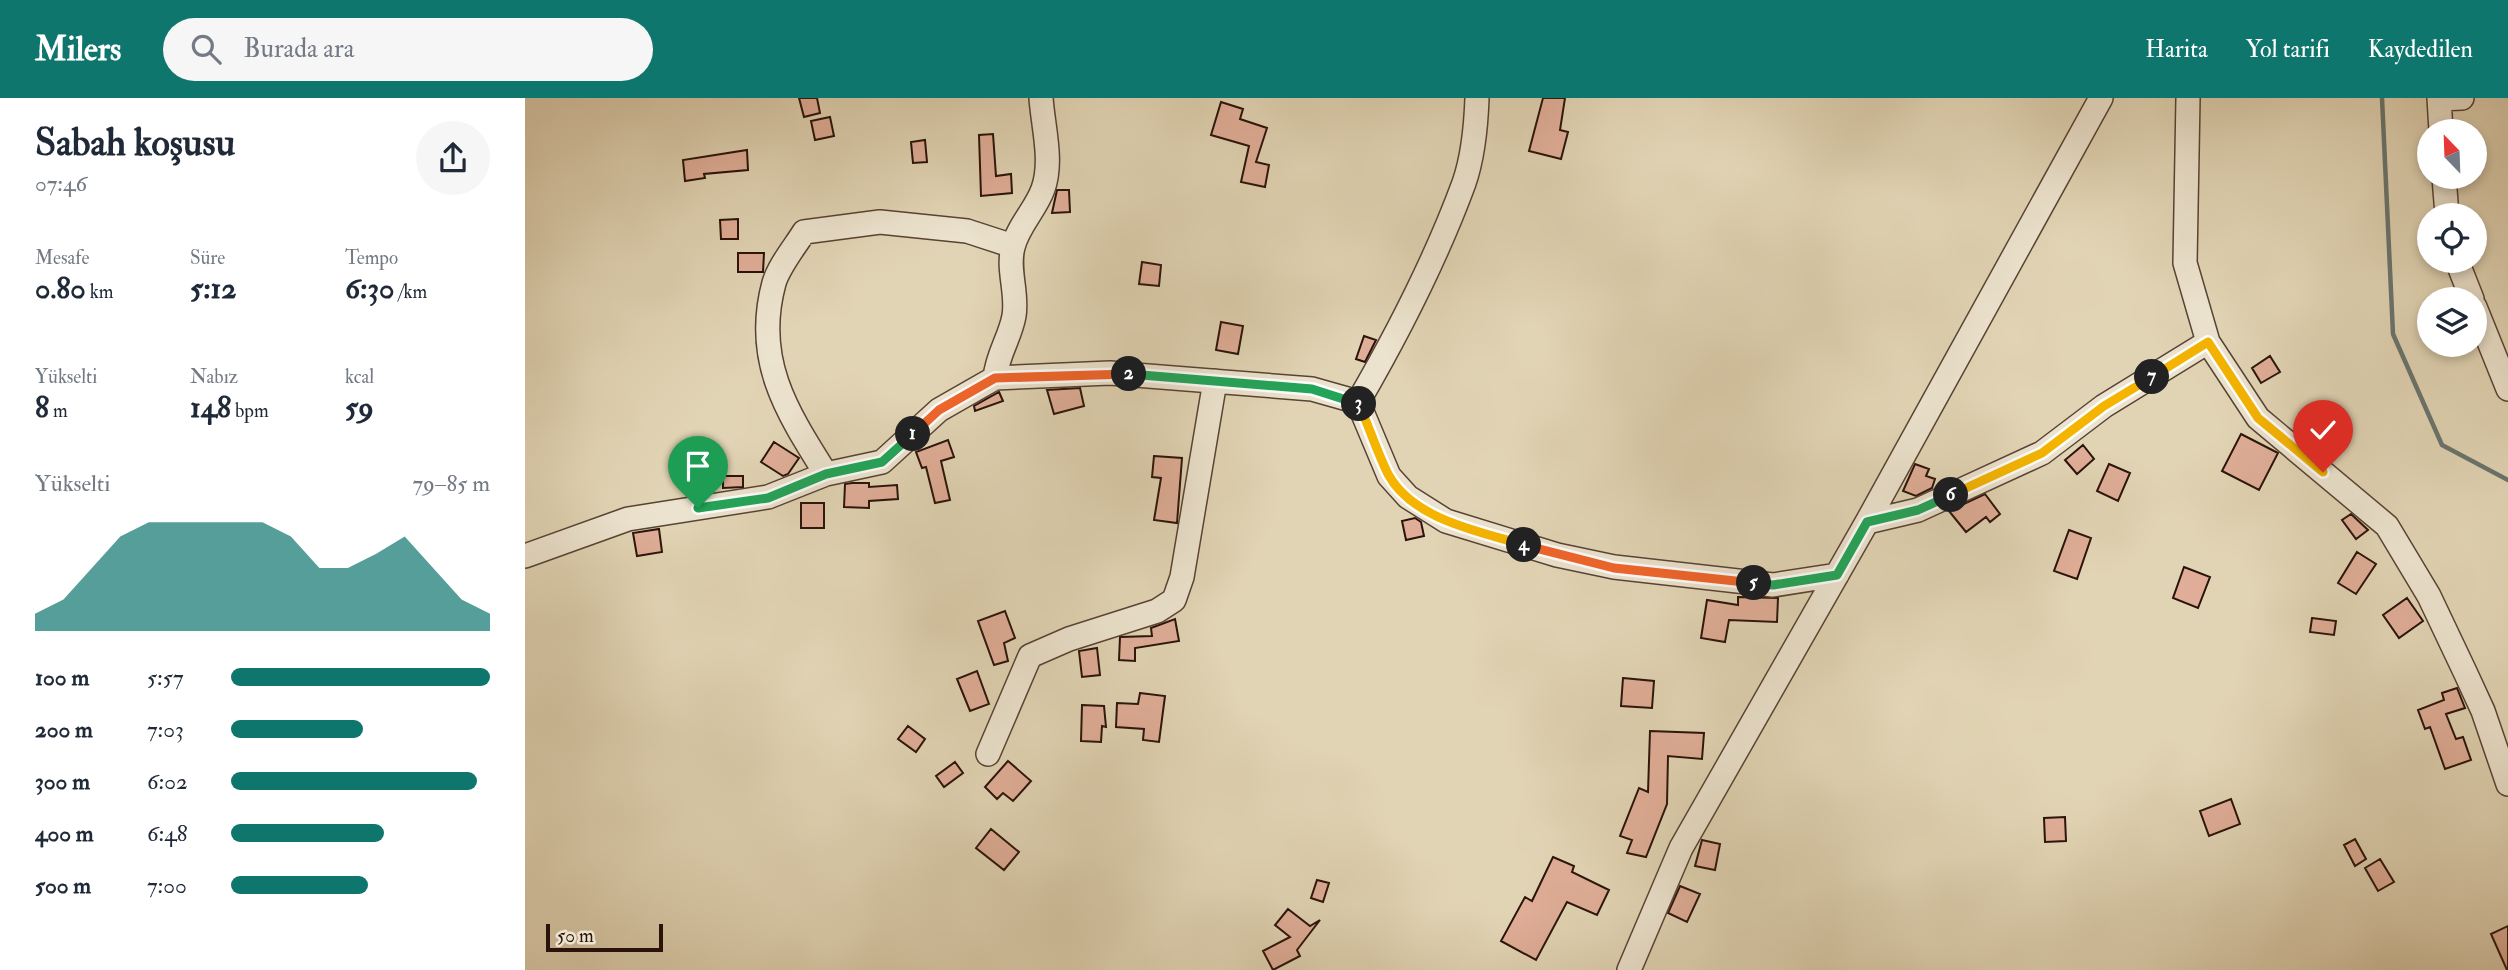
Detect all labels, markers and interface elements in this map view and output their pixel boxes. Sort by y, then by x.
search box [163,18,653,81]
text: Milers [35,29,121,70]
icon: search [187,30,225,68]
text: Burada ara [243,33,354,65]
text: Harita [2145,34,2208,65]
text: Yol tarifi [2246,34,2330,65]
text: Kaydedilen [2368,34,2473,65]
text: Sabah koşusu [35,119,235,167]
north arrow [2417,119,2487,189]
map controls [2417,119,2487,357]
button: share [416,121,490,195]
text: 07:46 [35,169,87,198]
button: locate [2417,203,2487,273]
text: Mesafe [35,246,89,270]
text: Süre [190,246,225,270]
text: Tempo [345,246,398,270]
text: 0.80 [35,270,86,307]
text: 5:12 [190,270,237,307]
text: 6:30 [345,270,394,307]
text: km [86,280,113,304]
text: /km [394,280,427,304]
button: layers [2417,287,2487,357]
pin: 2 [1111,356,1147,392]
pin: 7 [2135,360,2169,394]
text: 2 [1124,361,1133,385]
text: 7 [2147,364,2156,388]
text: Yükselti [35,365,97,389]
text: Nabız [190,365,238,389]
text: kcal [345,365,374,389]
pin: 3 [1341,386,1377,422]
text: 8 [35,389,49,426]
text: 148 [190,389,231,426]
text: 59 [345,389,374,426]
text: 3 [1355,391,1362,415]
text: m [49,399,68,423]
text: bpm [231,399,269,423]
pin [2293,400,2353,472]
icon: check [2304,411,2342,449]
pin: 1 [895,416,931,452]
text: 1 [909,421,916,445]
pin [668,436,728,508]
icon: arrive [679,447,717,485]
text: Yükselti [35,469,110,498]
text: 79–85 m [412,469,490,498]
pin: 6 [1933,478,1969,512]
text: 6 [1946,482,1955,506]
pin: 4 [1507,528,1541,562]
text: 4 [1518,532,1529,556]
pin: 5 [1737,566,1771,601]
text: 5 [1749,570,1758,594]
text: 100 m [35,663,89,692]
text: 5:57 [147,663,183,692]
text: 200 m [35,715,93,744]
text: 7:03 [147,715,184,744]
text: 300 m [35,767,90,796]
text: 6:02 [147,767,188,796]
text: 400 m [35,819,94,848]
text: 6:48 [147,819,187,848]
text: 500 m [35,871,91,900]
text: 7:00 [147,871,187,900]
scale bar [546,921,663,953]
text: 50 m [557,924,594,948]

